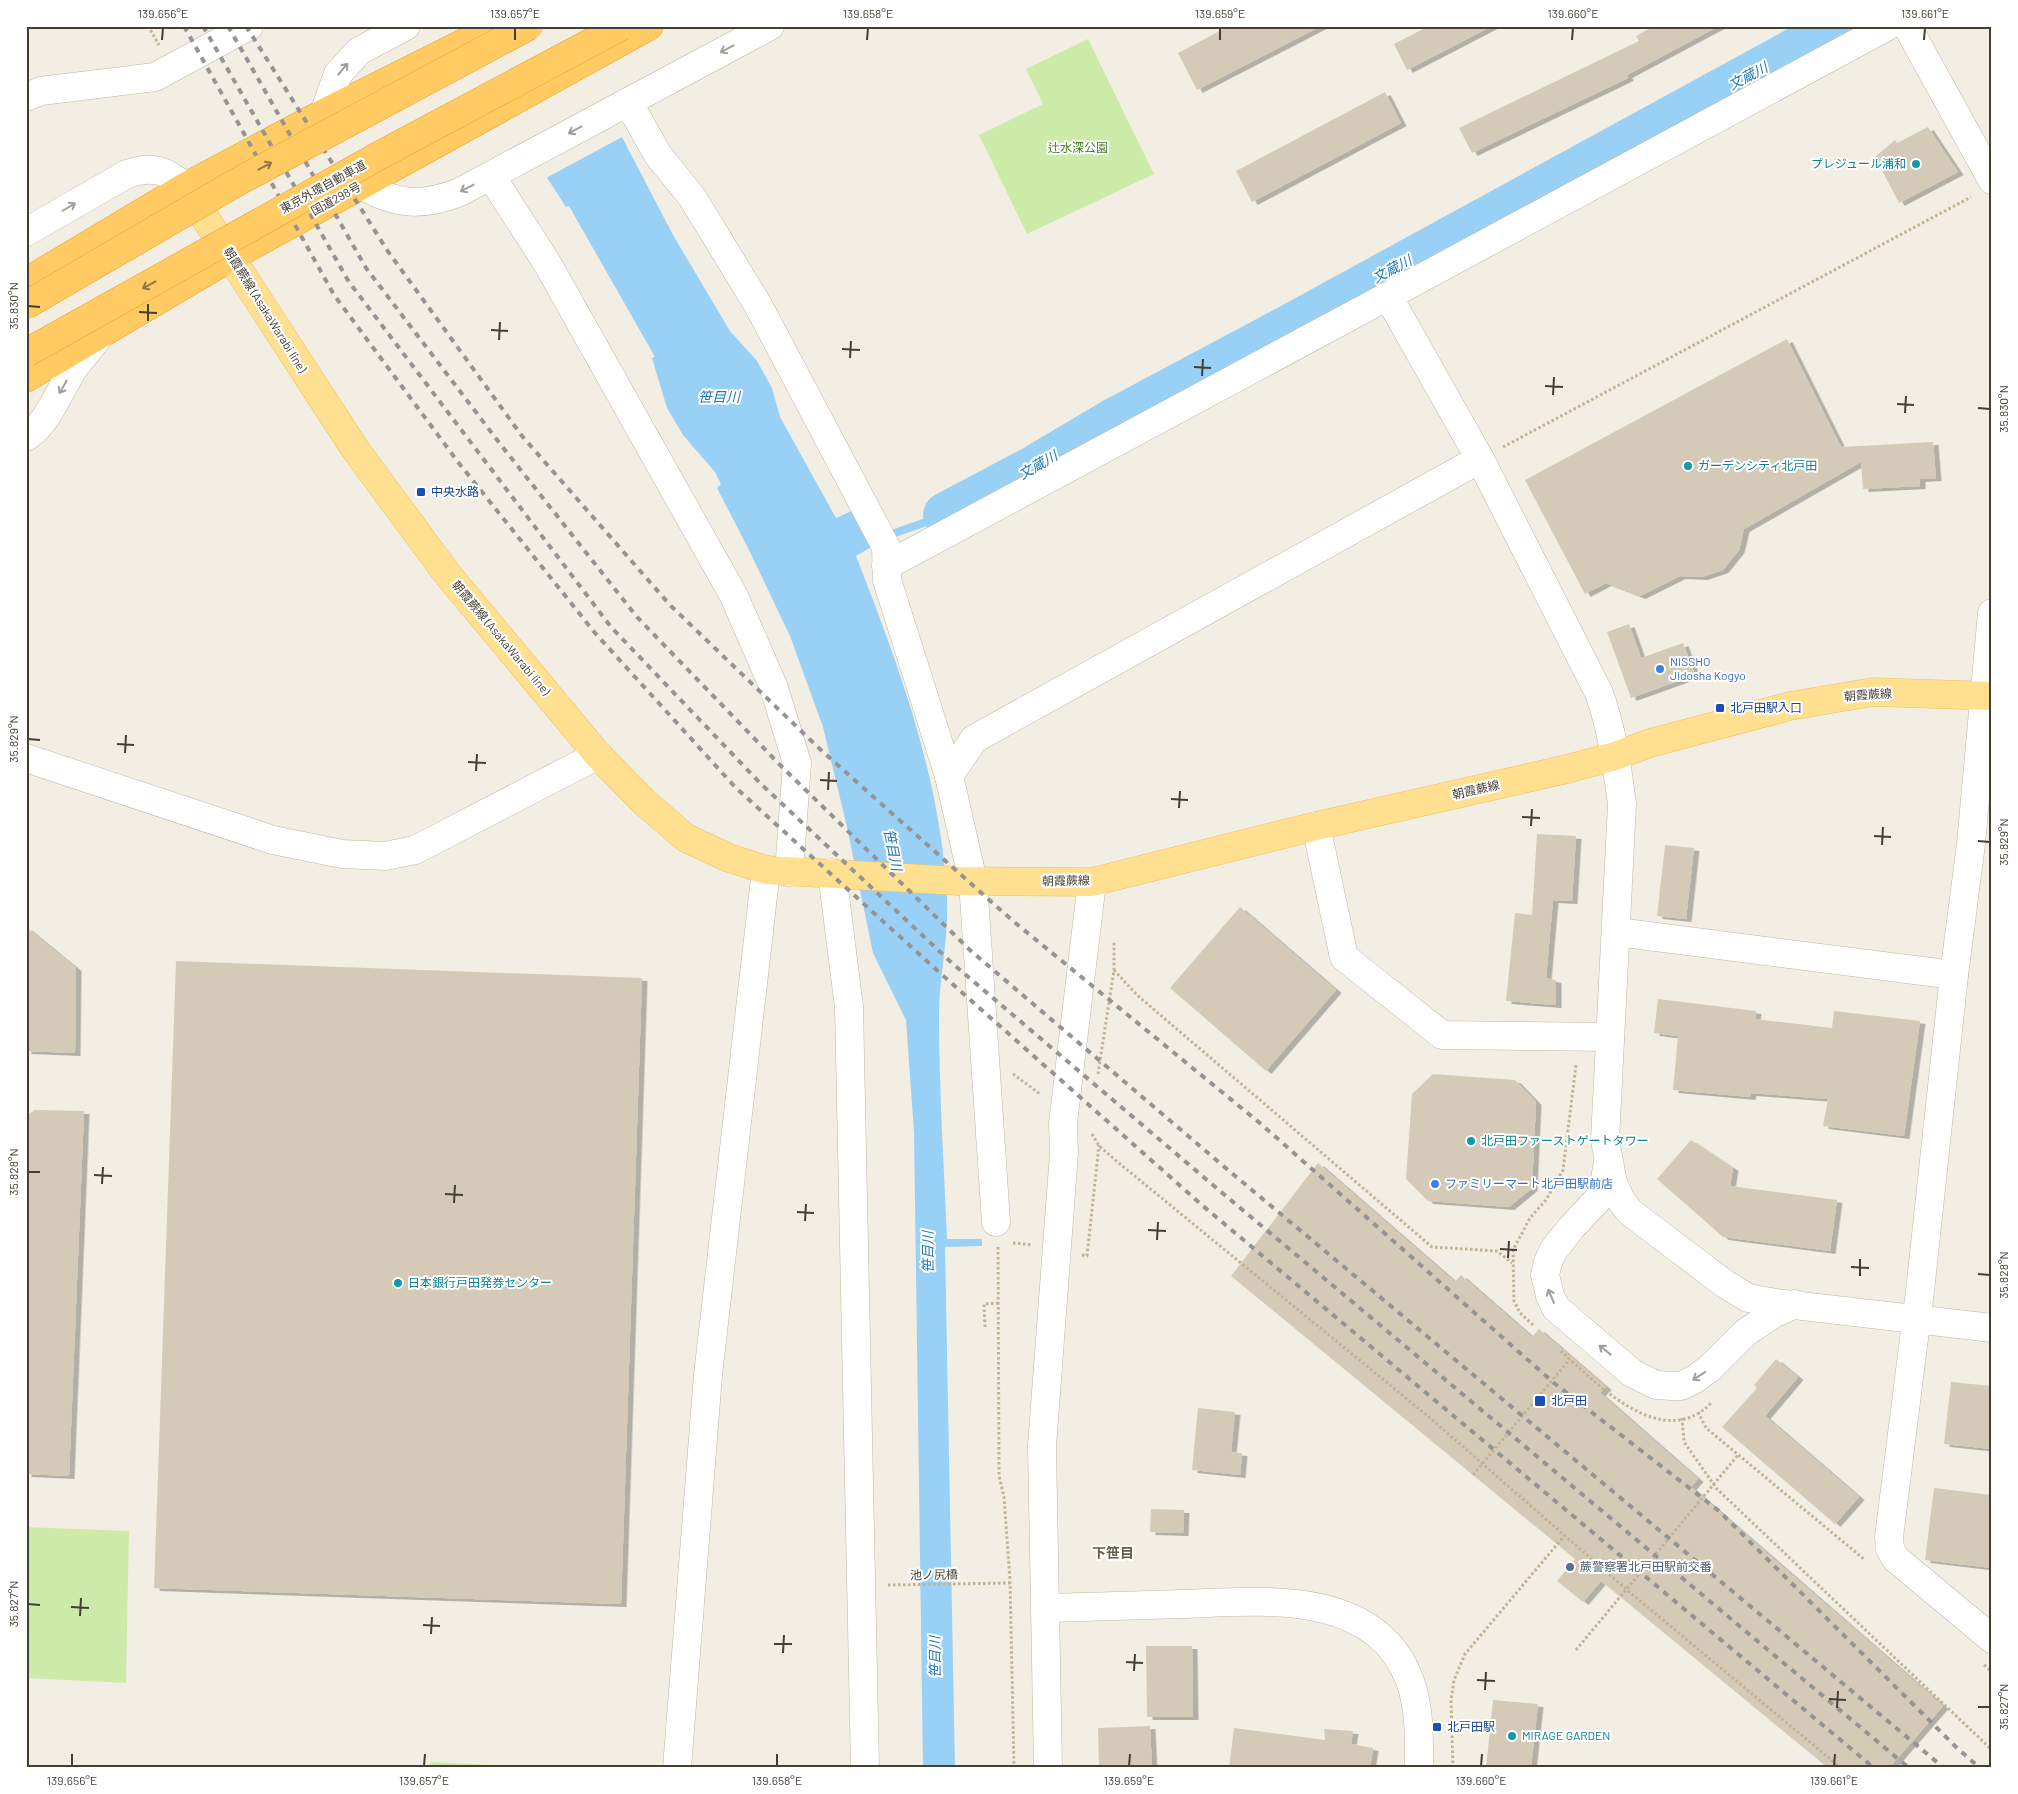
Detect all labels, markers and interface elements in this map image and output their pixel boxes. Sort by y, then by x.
text: 139.656°E [138,6,188,20]
text: 139.657°E [490,6,540,20]
text: 139.658°E [843,6,893,20]
text: 139.659°E [1195,6,1245,20]
text: 139.660°E [1548,6,1598,20]
text: 139.661°E [1901,6,1949,20]
one-way arrow [720,45,735,54]
water label: 文蔵川 [1725,57,1772,93]
one-way arrow [337,62,349,75]
one-way arrow [568,126,583,136]
park label: 辻水深公園 [1048,140,1108,154]
place label: プレジュール浦和 [1811,156,1906,170]
street label: 東京外環自動車道 [277,157,368,216]
marker: プレジュール浦和 [1910,158,1922,170]
one-way arrow [257,161,272,171]
street label: 国道298号 [308,179,363,218]
one-way arrow [460,184,475,193]
one-way arrow [61,202,75,212]
street label: 朝霞蕨線 (AsakaWarabi line) [221,244,311,375]
water label: 文蔵川 [1369,250,1416,286]
one-way arrow [142,280,157,290]
text: 35.830°N [6,282,20,330]
one-way arrow [58,380,68,395]
text: 35.830°N [1996,385,2010,433]
water label: 笹目川 [698,388,742,405]
water label: 文蔵川 [1015,446,1062,482]
place label: ガーデンシティ北戸田 [1698,458,1817,472]
marker: ガーデンシティ北戸田 [1682,460,1694,472]
place label: 中央水路 [431,484,479,498]
marker: 中央水路 [415,486,427,498]
street label: 朝霞蕨線 (AsakaWarabi line) [450,577,554,698]
place label: NISSHO Jidosha Kogyo [1670,654,1746,682]
marker: NISSHO Jidosha Kogyo [1654,663,1666,675]
street label: 朝霞蕨線 [1843,685,1892,703]
place label: 北戸田駅入口 [1730,700,1802,714]
marker: 北戸田駅入口 [1714,702,1726,714]
text: 35.829°N [6,715,20,763]
street label: 朝霞蕨線 [1451,777,1501,801]
text: 35.829°N [1996,818,2010,866]
water label: 笹目川 [881,828,906,874]
street label: 朝霞蕨線 [1042,873,1090,887]
place label: 北戸田ファーストゲートタワー [1481,1133,1648,1147]
marker: 北戸田ファーストゲートタワー [1465,1135,1477,1147]
text: 35.828°N [6,1148,20,1196]
place label: ファミリーマート北戸田駅前店 [1445,1176,1613,1190]
marker: ファミリーマート北戸田駅前店 [1429,1178,1441,1190]
water label: 笹目川 [919,1229,936,1273]
text: 35.828°N [1996,1251,2010,1299]
place label: 日本銀行戸田発券センター [408,1275,552,1289]
marker: 日本銀行戸田発券センター [392,1277,404,1289]
one-way arrow [1545,1289,1554,1304]
one-way arrow [1598,1345,1611,1356]
one-way arrow [1692,1370,1706,1381]
place label: 北戸田 [1551,1393,1587,1407]
marker: 北戸田 [1533,1394,1547,1408]
district label: 下笹目 [1092,1544,1134,1561]
place label: 蕨警察署北戸田駅前交番 [1580,1559,1712,1573]
marker: 蕨警察署北戸田駅前交番 [1564,1561,1576,1573]
street label: 池ノ尻橋 [910,1567,958,1581]
text: 35.827°N [6,1581,20,1627]
water label: 笹目川 [926,1634,943,1678]
text: 35.827°N [1996,1684,2010,1730]
place label: 北戸田駅 [1447,1719,1495,1733]
marker: 北戸田駅 [1431,1721,1443,1733]
place label: MIRAGE GARDEN [1522,1728,1610,1742]
marker: MIRAGE GARDEN [1506,1730,1518,1742]
text: 139.656°E [47,1773,97,1787]
text: 139.657°E [399,1773,449,1787]
text: 139.658°E [752,1773,802,1787]
text: 139.659°E [1104,1773,1154,1787]
text: 139.660°E [1456,1773,1506,1787]
text: 139.661°E [1810,1773,1858,1787]

